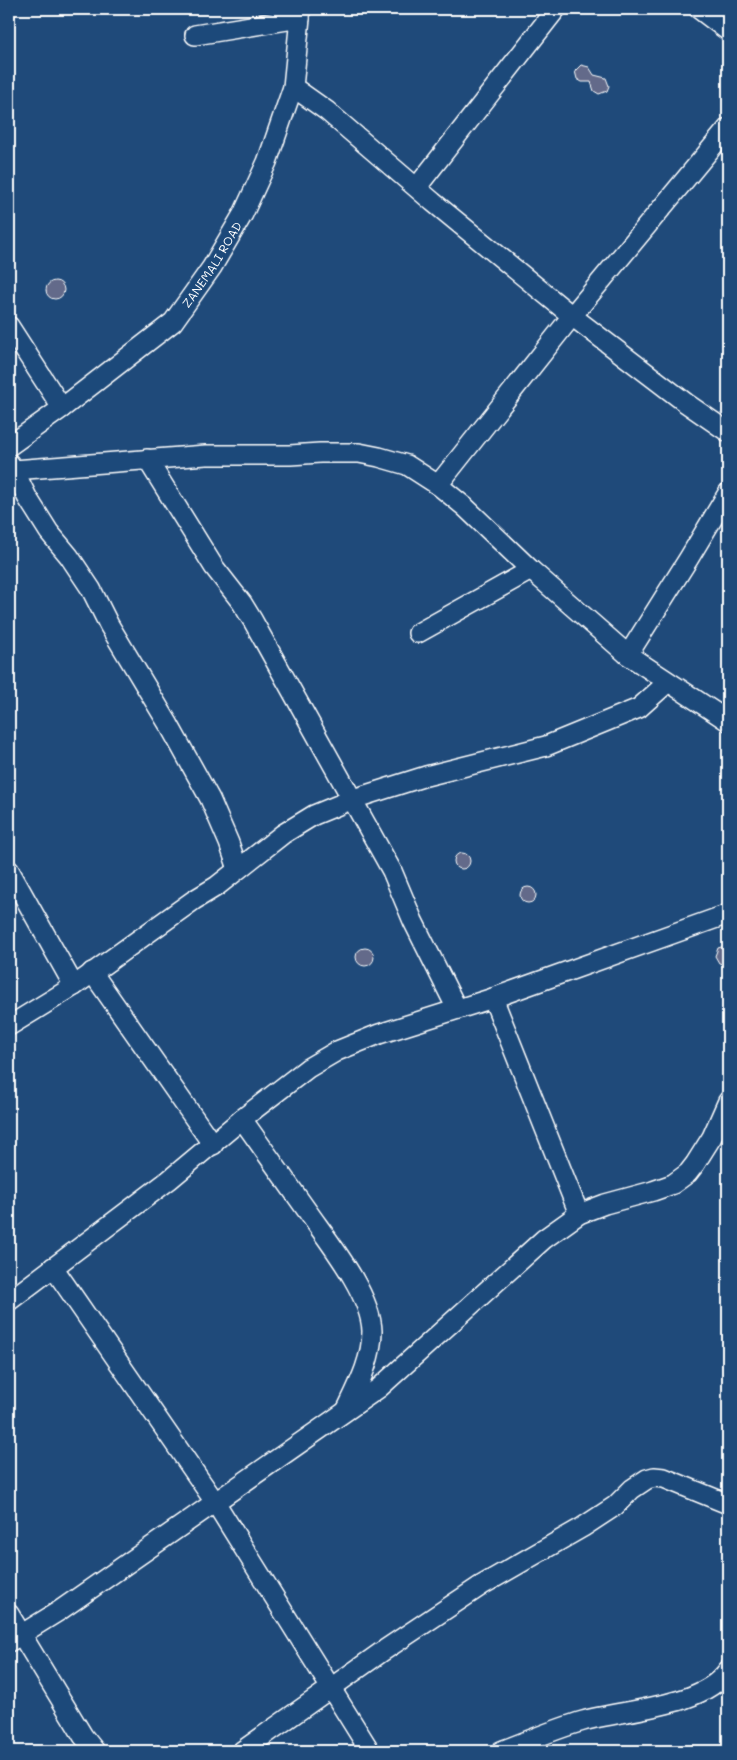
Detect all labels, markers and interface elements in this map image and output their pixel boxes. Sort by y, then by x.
street label: ZANEMALI ROAD [178,218,245,311]

